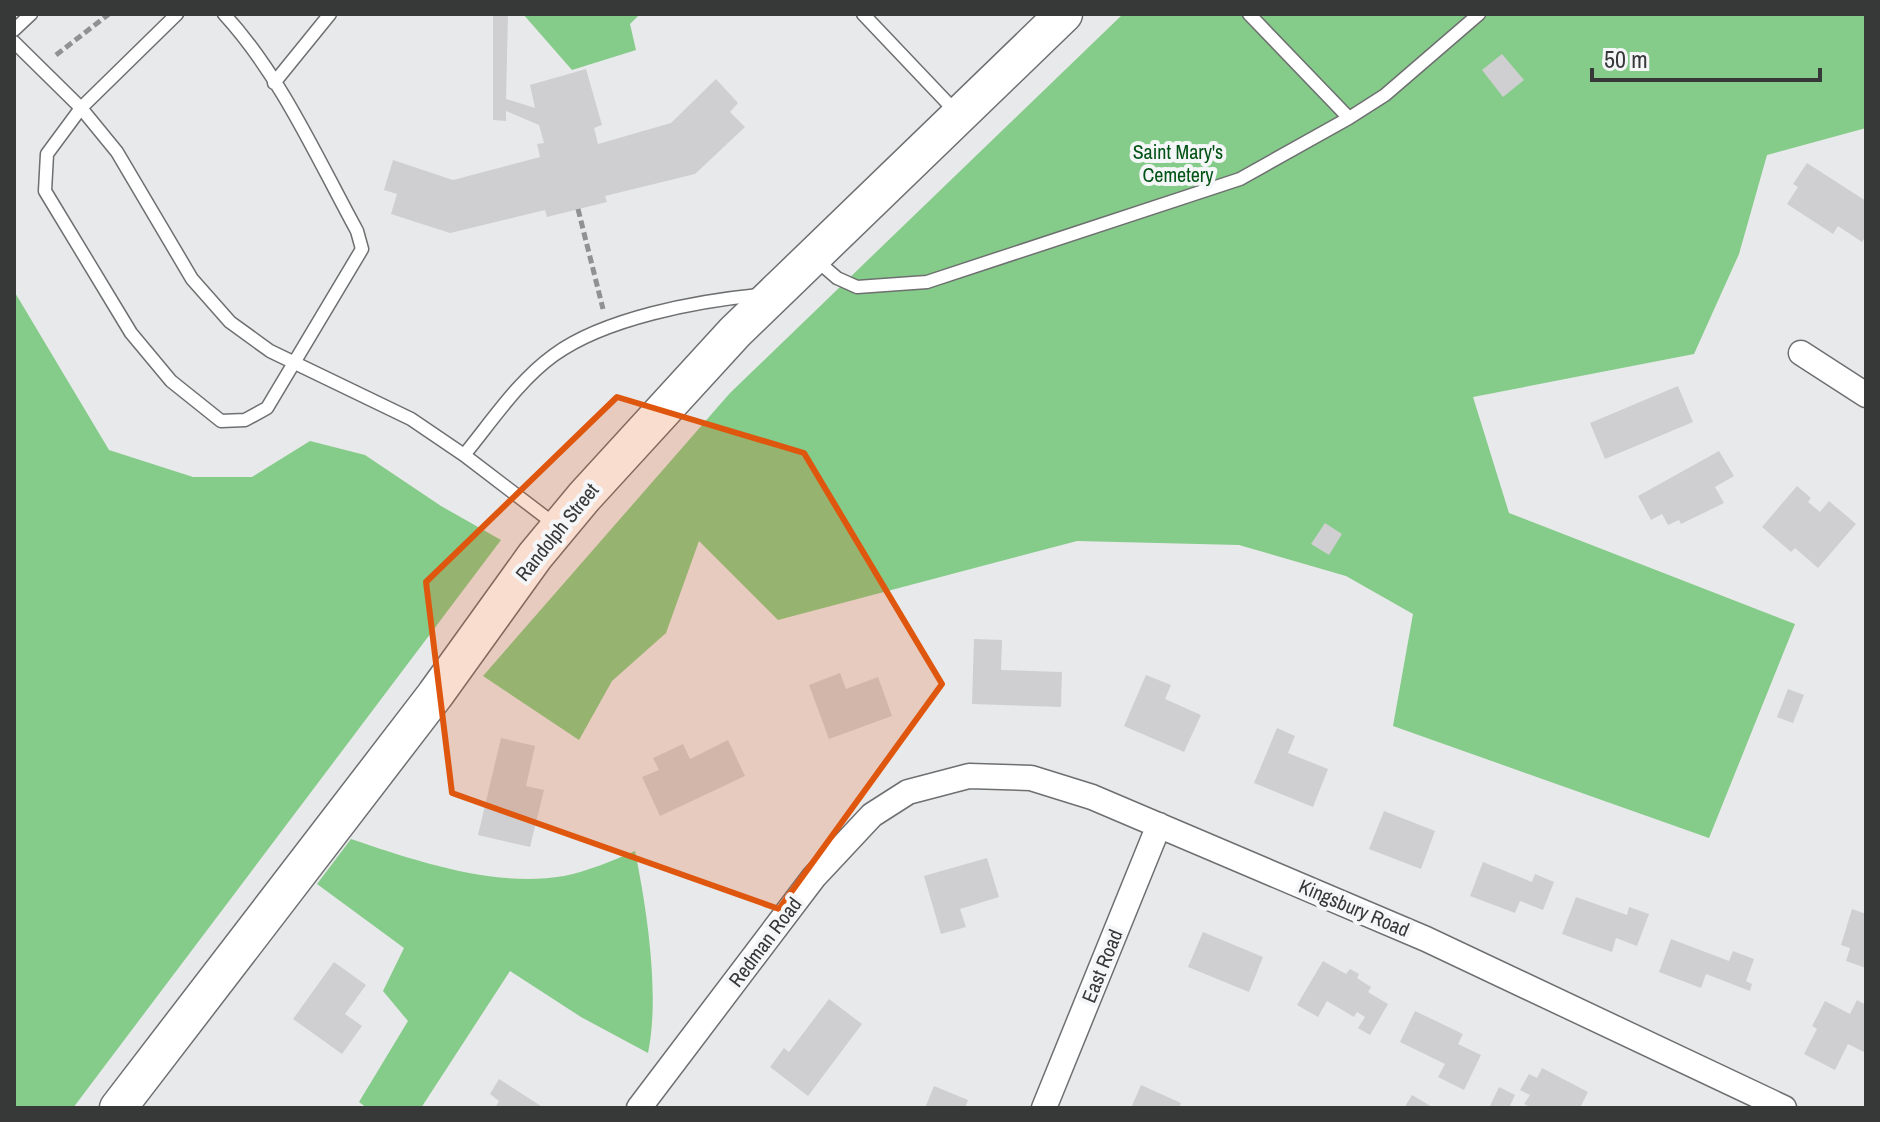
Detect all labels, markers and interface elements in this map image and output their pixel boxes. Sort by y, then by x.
scale bar [1592,32,1820,82]
text: 50 m [1604,43,1648,75]
park label: Saint Mary's Cemetery [1133,138,1223,188]
street label: Randolph Street [509,477,605,586]
street label: Kingsbury Road [1295,872,1414,943]
street label: Redman Road [722,891,807,992]
street label: East Road [1075,925,1128,1006]

